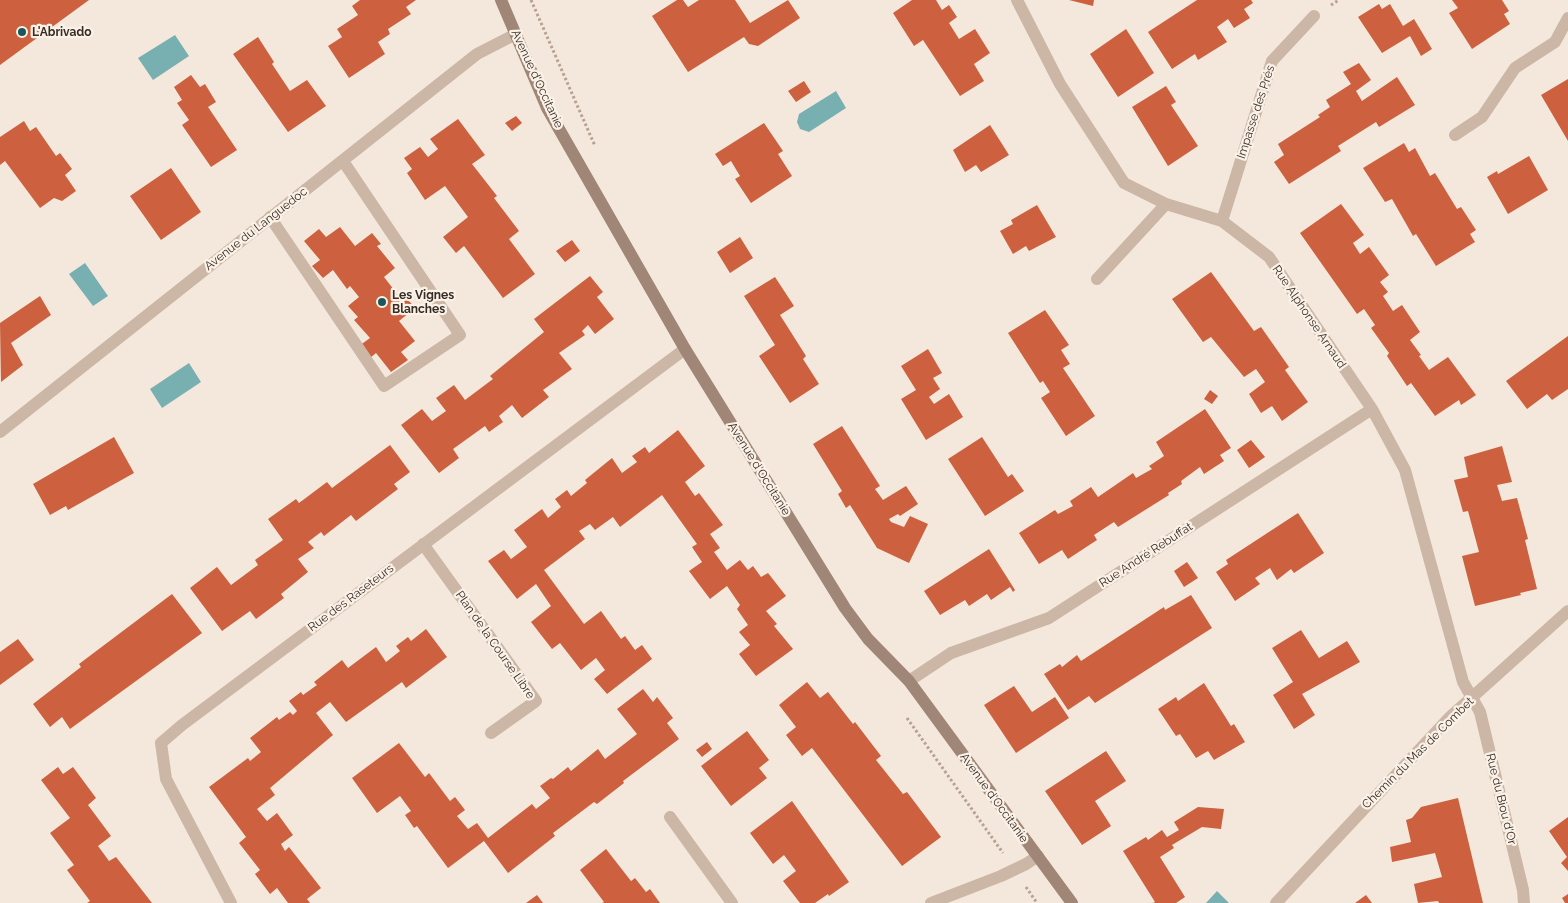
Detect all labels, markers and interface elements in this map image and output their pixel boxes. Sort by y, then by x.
place label: L'Abrivado [32,25,91,39]
marker: L'Abrivado [16,26,28,38]
street label: Avenue d'Occitanie [508,27,566,131]
street label: Impasse des Prés [1234,63,1278,161]
street label: Avenue du Languedoc [202,184,310,274]
street label: Rue Alphonse Arnaud [1269,263,1349,371]
place label: Les Vignes Blanches [392,288,454,316]
marker: Les Vignes Blanches [376,296,388,308]
street label: Avenue d'Occitanie [725,420,793,518]
street label: Rue André Rebuffat [1097,519,1195,591]
street label: Rue des Raseteurs [305,561,397,635]
street label: Plan de la Course Libre [452,588,538,702]
street label: Chemin du Mas de Combet [1359,694,1477,812]
street label: Avenue d'Occitanie [957,751,1031,845]
street label: Rue du Biou d'Or [1483,752,1519,846]

